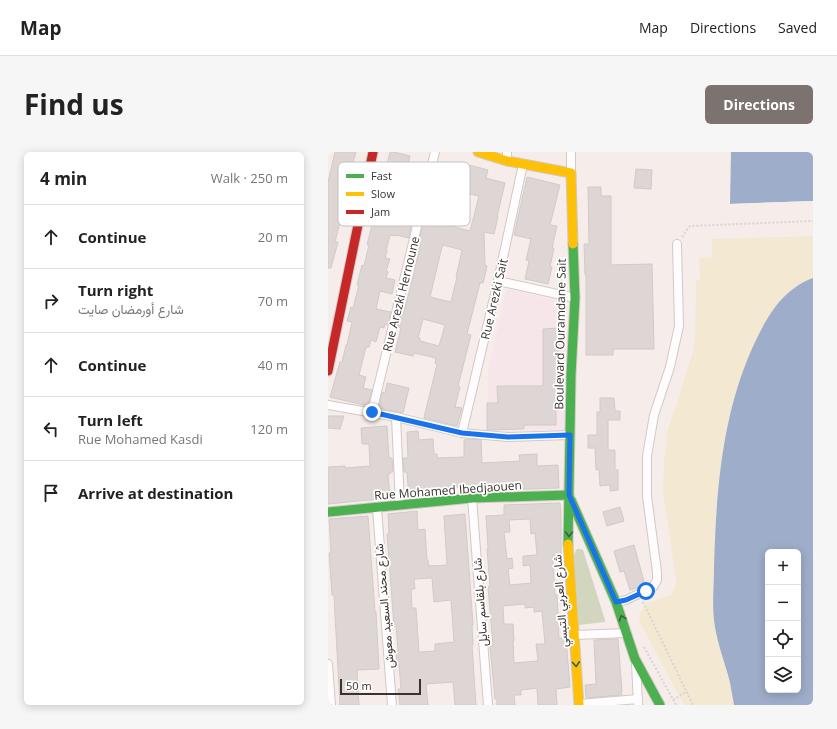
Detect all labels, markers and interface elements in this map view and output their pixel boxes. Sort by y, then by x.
text: Map [20,15,61,41]
text: Map [639,18,668,37]
text: Directions [690,18,756,37]
text: Saved [778,18,817,37]
text: Find us [24,85,124,123]
button: Directions [705,85,813,124]
legend [338,162,470,226]
text: 4 min [40,167,87,190]
text: Fast [371,168,392,183]
text: Walk · 250 m [211,169,288,187]
text: Slow [371,186,395,201]
text: Jam [370,204,390,219]
icon: ahead [40,226,62,248]
text: Continue [78,227,146,247]
text: 20 m [258,228,288,246]
street label: Rue Arezki Hernoune [378,234,424,354]
street label: Rue Arezki Sait [476,257,512,341]
street label: Boulevard Ouramdane Sait [550,258,570,410]
text: Turn right [78,280,153,300]
icon: right [40,290,62,312]
text: 70 m [258,292,288,310]
text: شارع أورمضان صايت [78,300,184,318]
icon: ahead [40,354,62,376]
text: Continue [78,355,146,375]
text: 40 m [258,356,288,374]
route end [363,403,381,421]
text: Turn left [78,410,143,430]
icon: left [40,418,62,440]
text: 120 m [250,420,288,438]
text: Rue Mohamed Kasdi [78,430,203,448]
street label: Rue Mohamed Ibedjaouen [374,476,522,504]
icon: arrive [40,482,62,504]
text: Arrive at destination [78,483,233,503]
one-way arrow [565,531,573,537]
street label: شارع محند السعيد معوش [370,543,399,669]
map controls [765,549,801,693]
button: + [765,549,801,585]
street label: شارع العربي التبسي [548,554,574,648]
street label: شارع بلقاسم سايل [468,557,493,647]
route start [637,582,655,600]
button: − [765,585,801,621]
one-way arrow [618,615,627,622]
button: locate [765,621,801,657]
button: layers [765,657,801,693]
one-way arrow [571,661,580,667]
scale bar [340,677,421,696]
text: 50 m [346,678,372,693]

